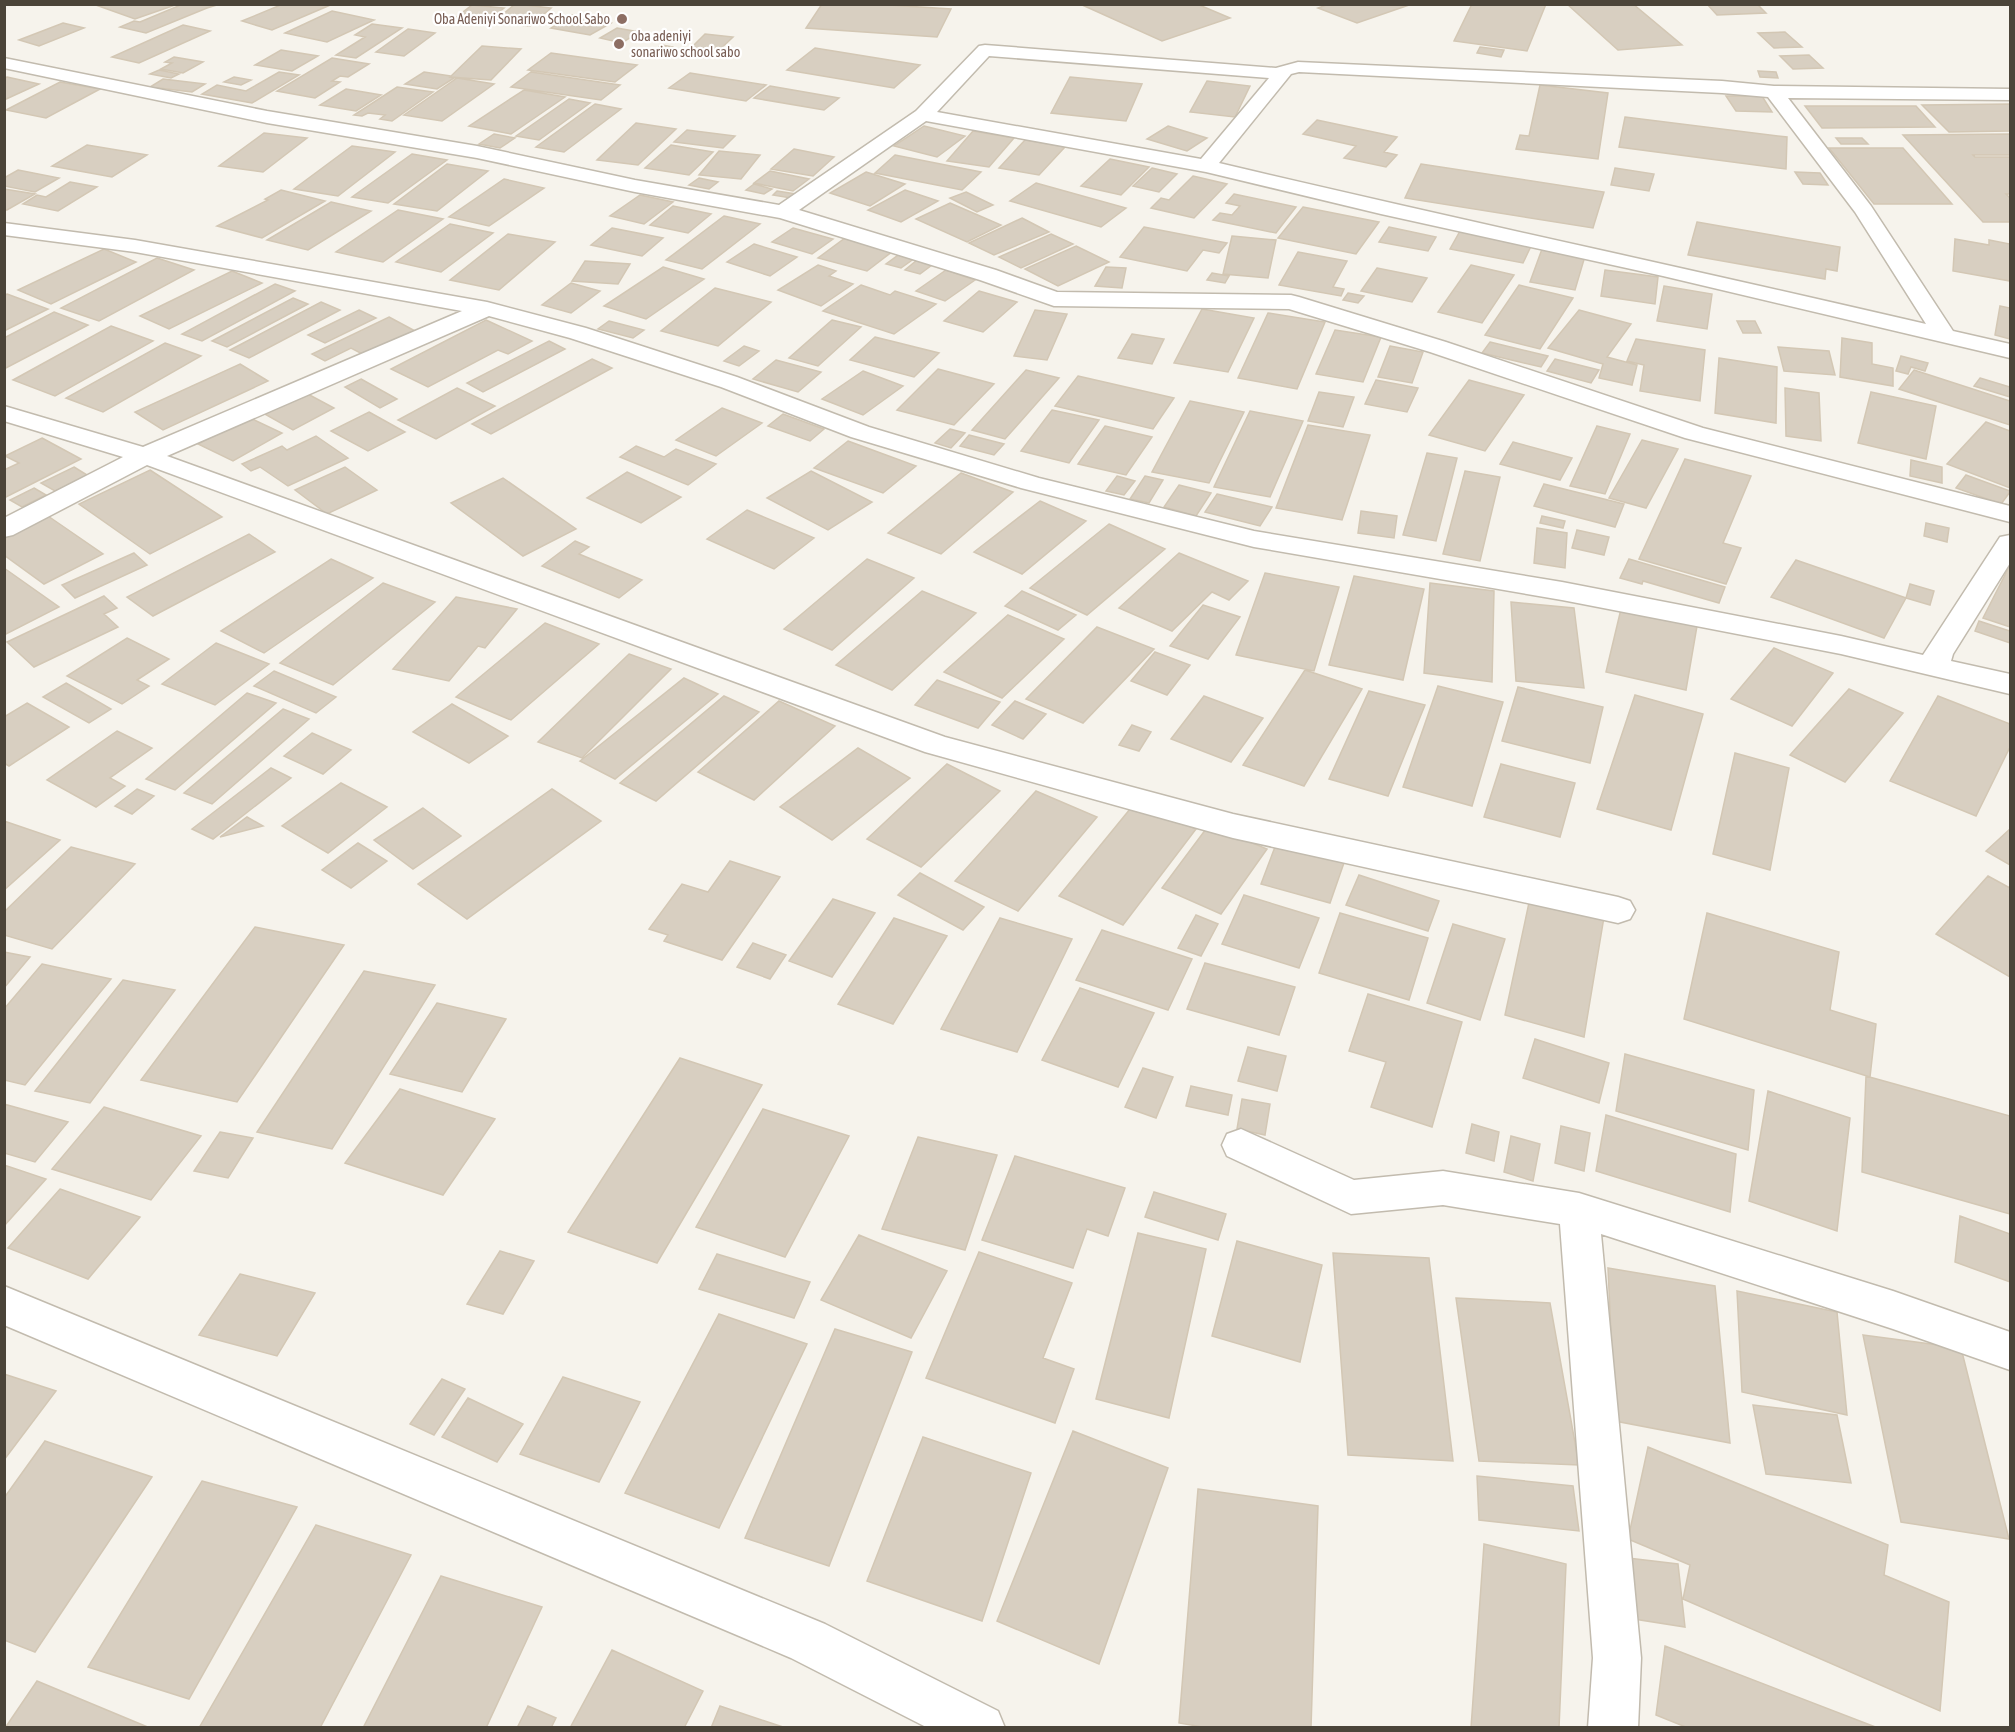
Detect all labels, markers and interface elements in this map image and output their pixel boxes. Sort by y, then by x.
place label: Oba Adeniyi Sonariwo School Sabo [434,11,610,27]
marker: Oba Adeniyi Sonariwo School Sabo [615,12,629,26]
place label: oba adeniyi sonariwo school sabo [631,28,740,60]
marker: oba adeniyi sonariwo school sabo [612,37,626,51]

